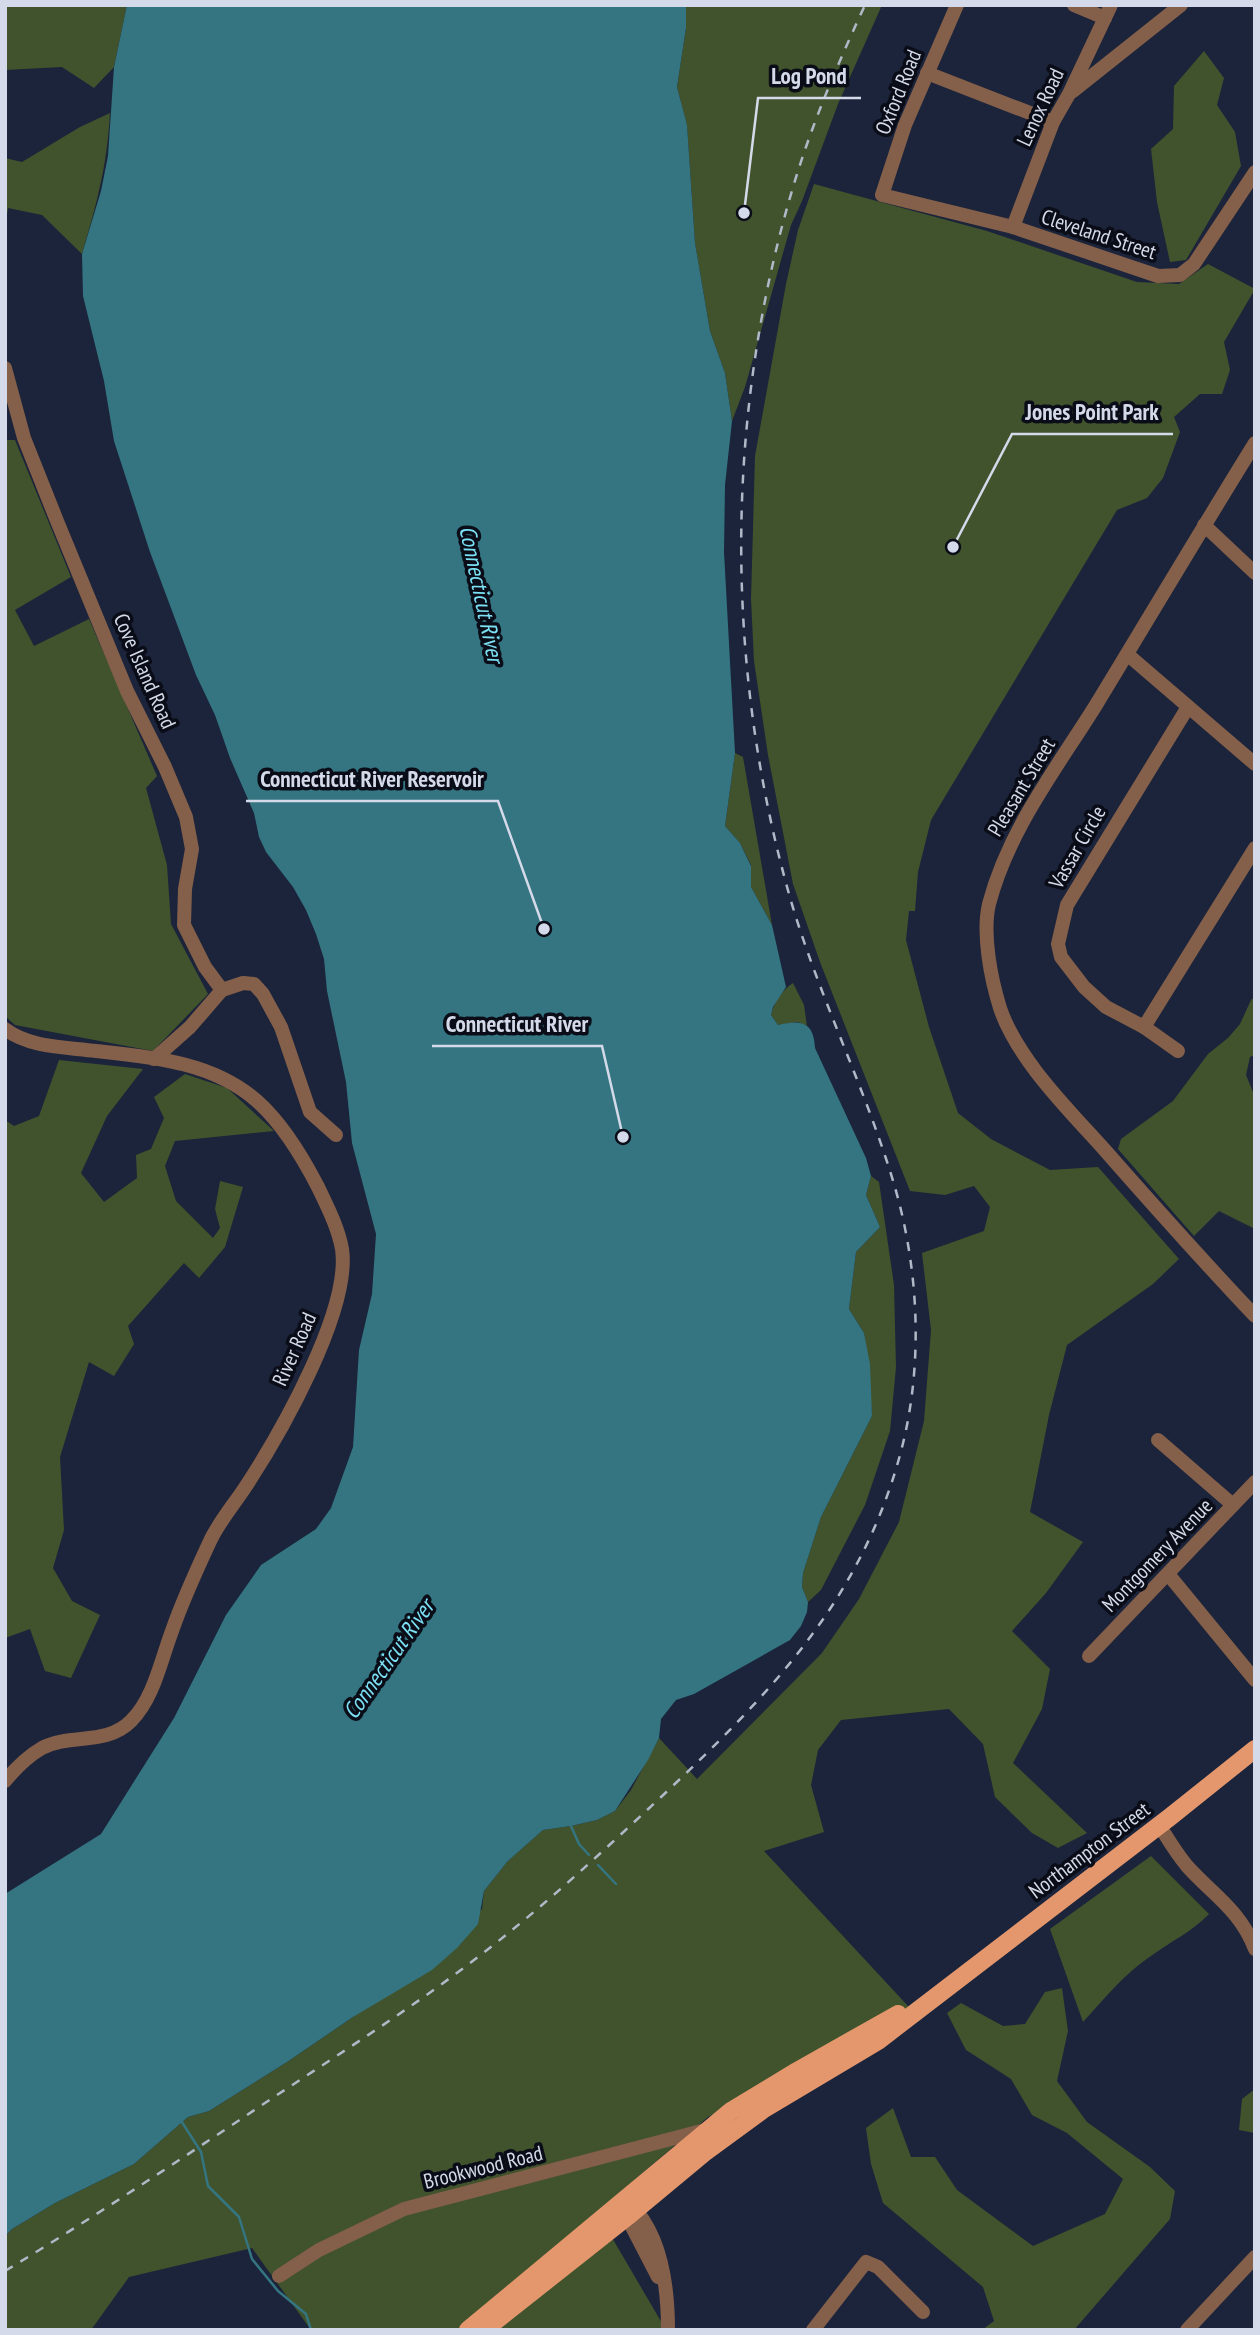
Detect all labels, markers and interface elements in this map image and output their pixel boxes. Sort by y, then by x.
street label: Oxford Road [869,46,927,138]
callout: Log Pond [758,54,861,98]
text: Log Pond [771,61,847,90]
street label: Lenox Road [1010,64,1070,150]
street label: Cleveland Street [1038,203,1160,265]
callout: Jones Point Park [1012,390,1173,434]
text: Jones Point Park [1024,397,1159,426]
water label: Connecticut River [453,523,511,669]
street label: Cove Island Road [108,609,182,733]
street label: Pleasant Street [981,733,1061,841]
callout: Connecticut River Reservoir [246,757,498,801]
text: Connecticut River Reservoir [260,764,484,793]
street label: Vassar Circle [1042,801,1111,894]
callout: Connecticut River [432,1002,602,1046]
text: Connecticut River [446,1009,589,1038]
street label: River Road [266,1308,322,1390]
street label: Montgomery Avenue [1096,1492,1218,1618]
water label: Connecticut River [336,1591,442,1724]
street label: Northampton Street [1023,1796,1155,1904]
street label: Brookwood Road [421,2139,545,2195]

